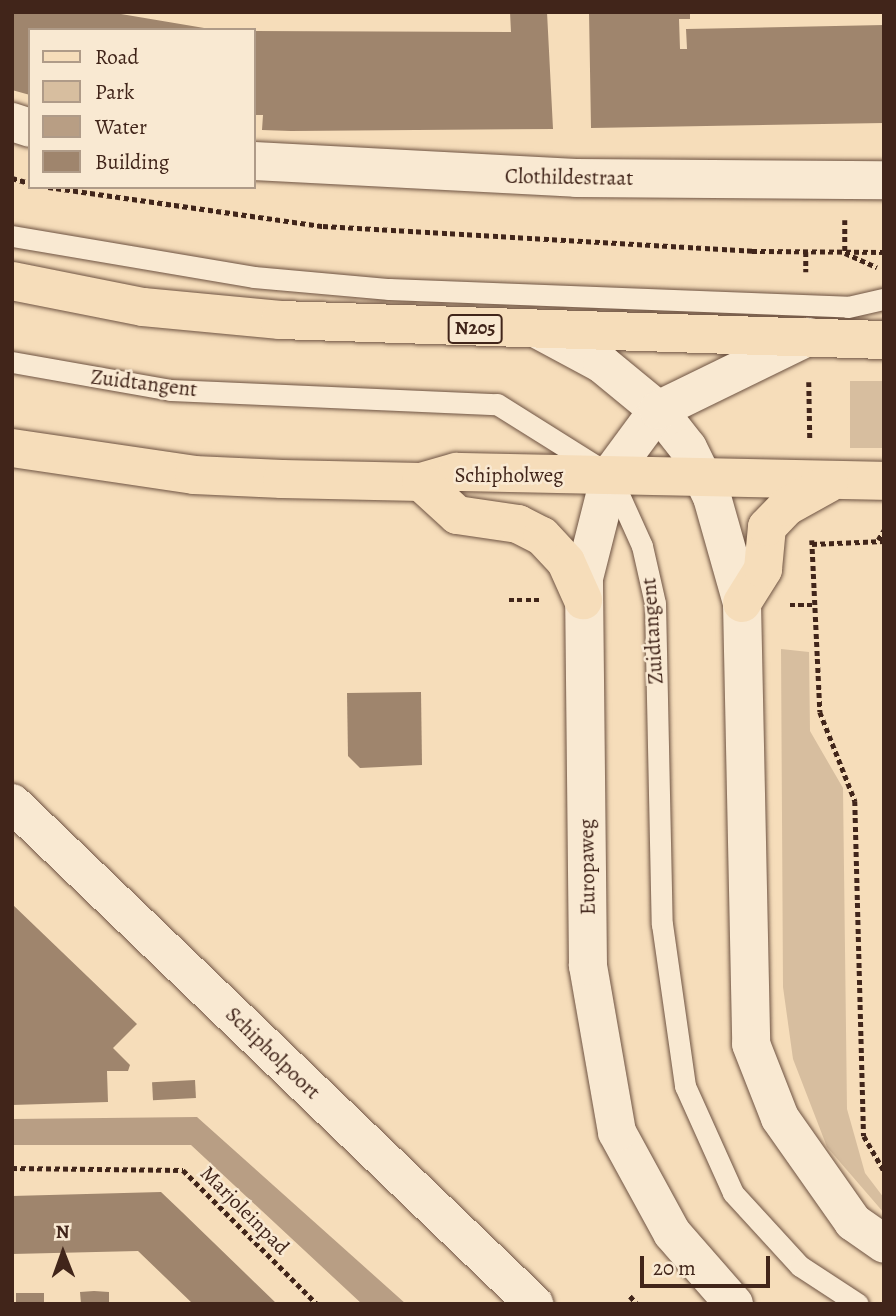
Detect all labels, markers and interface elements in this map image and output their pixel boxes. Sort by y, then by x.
legend [28,28,256,189]
text: Road [95,43,139,71]
text: Park [95,78,134,106]
text: Water [95,113,147,141]
text: Building [95,148,169,176]
street label: Clothildestraat [505,163,633,191]
road number: N205 [447,314,503,344]
street label: Zuidtangent [89,364,199,402]
street label: Schipholweg [455,462,563,488]
street label: Zuidtangent [636,577,668,685]
street label: Europaweg [574,819,600,915]
street label: Schipholpoort [221,1002,325,1104]
street label: Marjoleinpad [195,1160,295,1260]
north arrow [28,1218,98,1288]
text: N [55,1219,70,1245]
scale bar [644,1242,774,1286]
text: 20 m [653,1254,696,1282]

